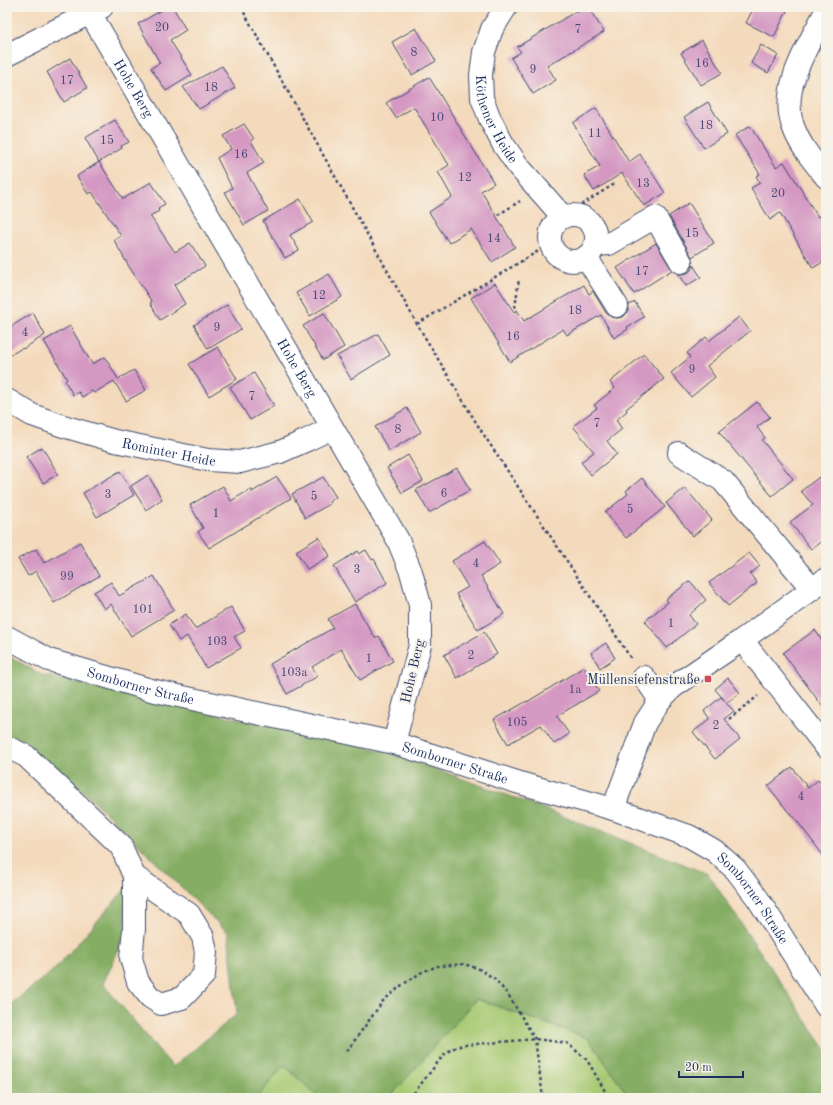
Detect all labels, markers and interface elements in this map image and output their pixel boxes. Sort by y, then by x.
house number: 20 [155,22,169,34]
house number: 7 [575,24,581,36]
house number: 8 [411,47,418,59]
street label: Hohe Berg [110,57,156,121]
house number: 16 [695,58,709,70]
house number: 9 [530,64,536,76]
street label: Köthener Heide [473,74,520,166]
house number: 17 [60,75,74,87]
house number: 18 [204,82,218,94]
house number: 10 [430,112,444,124]
house number: 18 [699,120,713,132]
house number: 11 [588,128,602,140]
house number: 15 [100,134,114,147]
house number: 16 [234,149,248,161]
house number: 12 [458,172,472,184]
house number: 13 [636,178,650,190]
house number: 20 [771,188,785,200]
house number: 15 [685,227,699,240]
house number: 14 [487,233,501,245]
house number: 17 [635,266,649,278]
house number: 12 [312,290,326,302]
house number: 18 [568,305,582,317]
house number: 9 [214,322,220,334]
house number: 4 [22,327,29,339]
house number: 16 [506,331,520,343]
street label: Hohe Berg [274,337,319,401]
house number: 9 [689,364,695,376]
house number: 7 [249,391,255,403]
house number: 7 [594,418,600,430]
house number: 8 [395,424,402,436]
street label: Rominter Heide [120,437,216,468]
house number: 6 [441,488,448,500]
house number: 3 [105,489,111,501]
house number: 5 [311,490,318,503]
house number: 5 [627,503,634,516]
house number: 1 [213,508,219,520]
house number: 4 [473,558,480,570]
house number: 3 [354,564,360,576]
house number: 99 [60,571,74,583]
house number: 101 [133,604,153,616]
house number: 1 [668,618,674,630]
house number: 103 [207,636,227,648]
street label: Hohe Berg [399,637,427,705]
house number: 2 [468,650,474,662]
house number: 1 [366,653,372,665]
street label: Somborner Straße [85,666,195,707]
house number: 103a [281,667,307,679]
place label: Müllensiefenstraße [587,673,700,687]
marker: Müllensiefenstraße [703,674,713,684]
house number: 1a [569,684,582,696]
house number: 105 [507,716,527,729]
house number: 2 [713,720,719,732]
street label: Somborner Straße [400,740,510,787]
house number: 4 [798,791,805,803]
street label: Somborner Straße [714,850,790,946]
scale bar [679,1053,743,1079]
text: 20 m [685,1062,712,1074]

